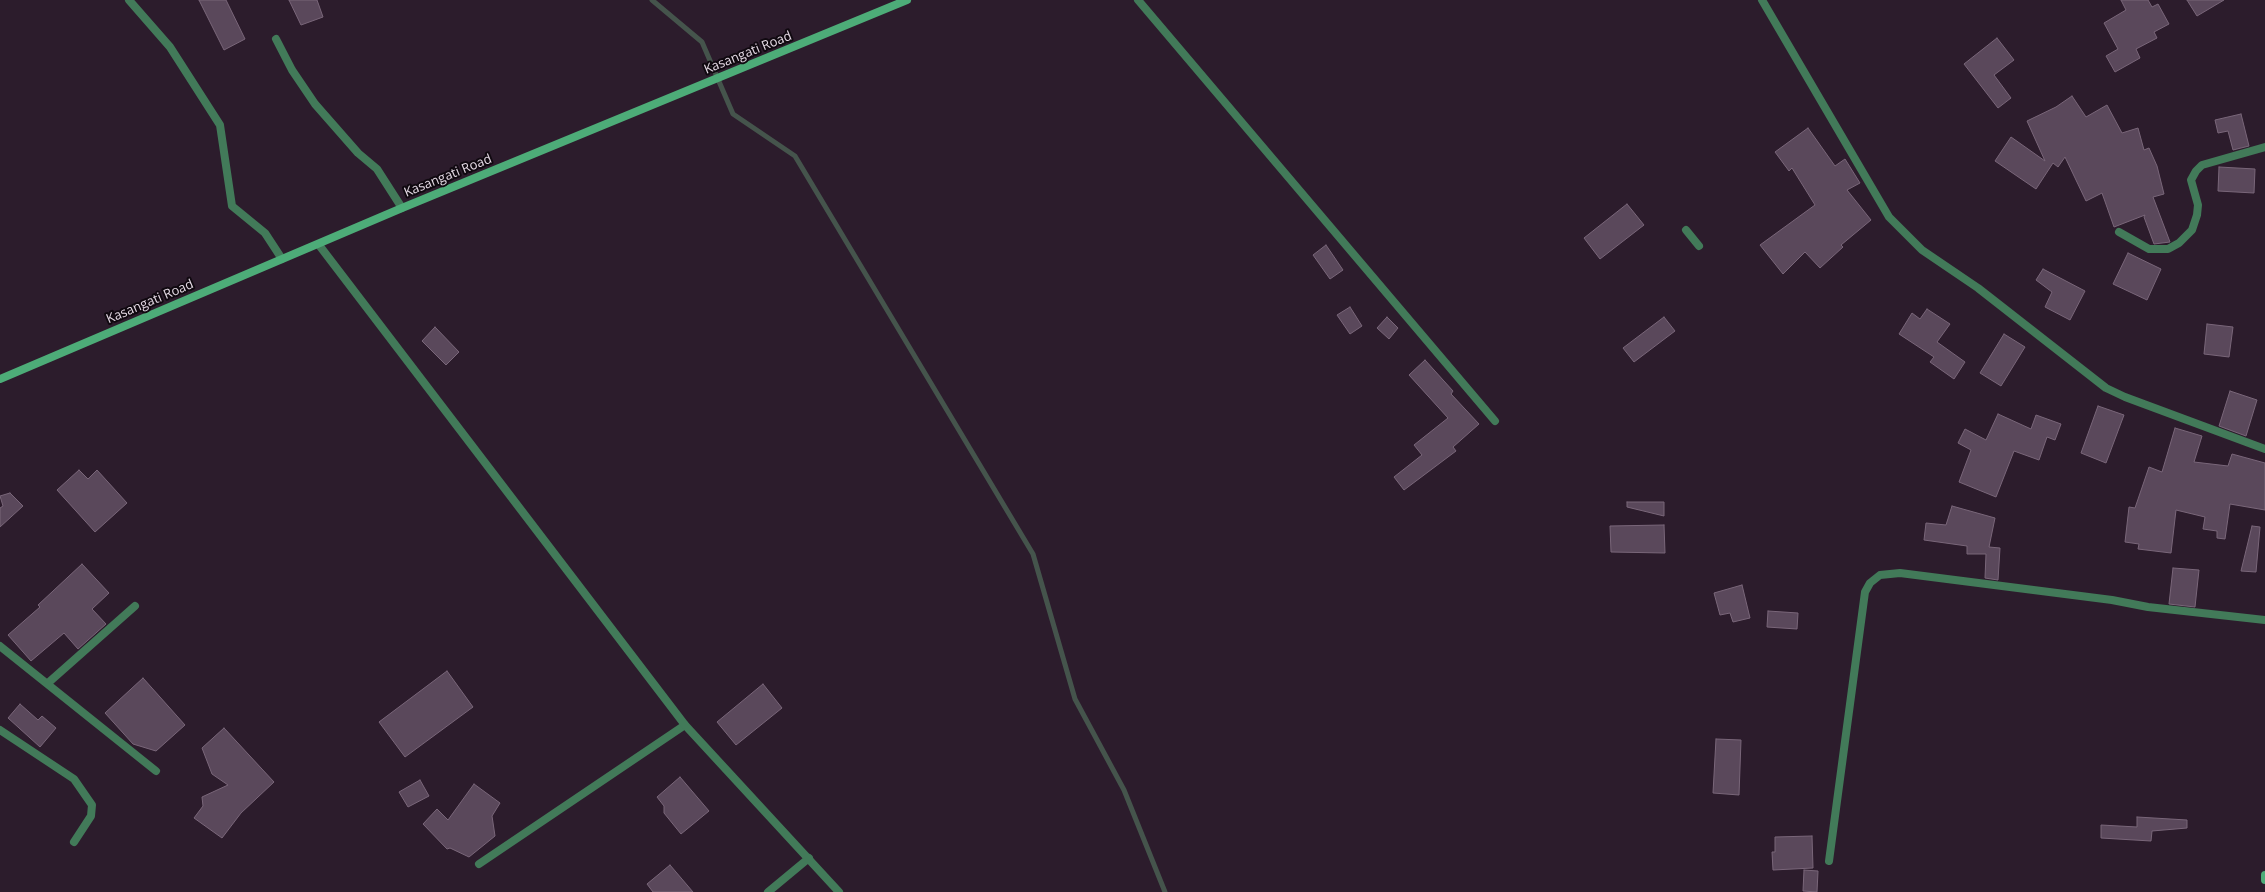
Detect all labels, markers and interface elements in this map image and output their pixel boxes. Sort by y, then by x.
street label: Kasangati Road [702,28,794,78]
street label: Kasangati Road [402,151,494,201]
street label: Kasangati Road [104,277,196,327]

